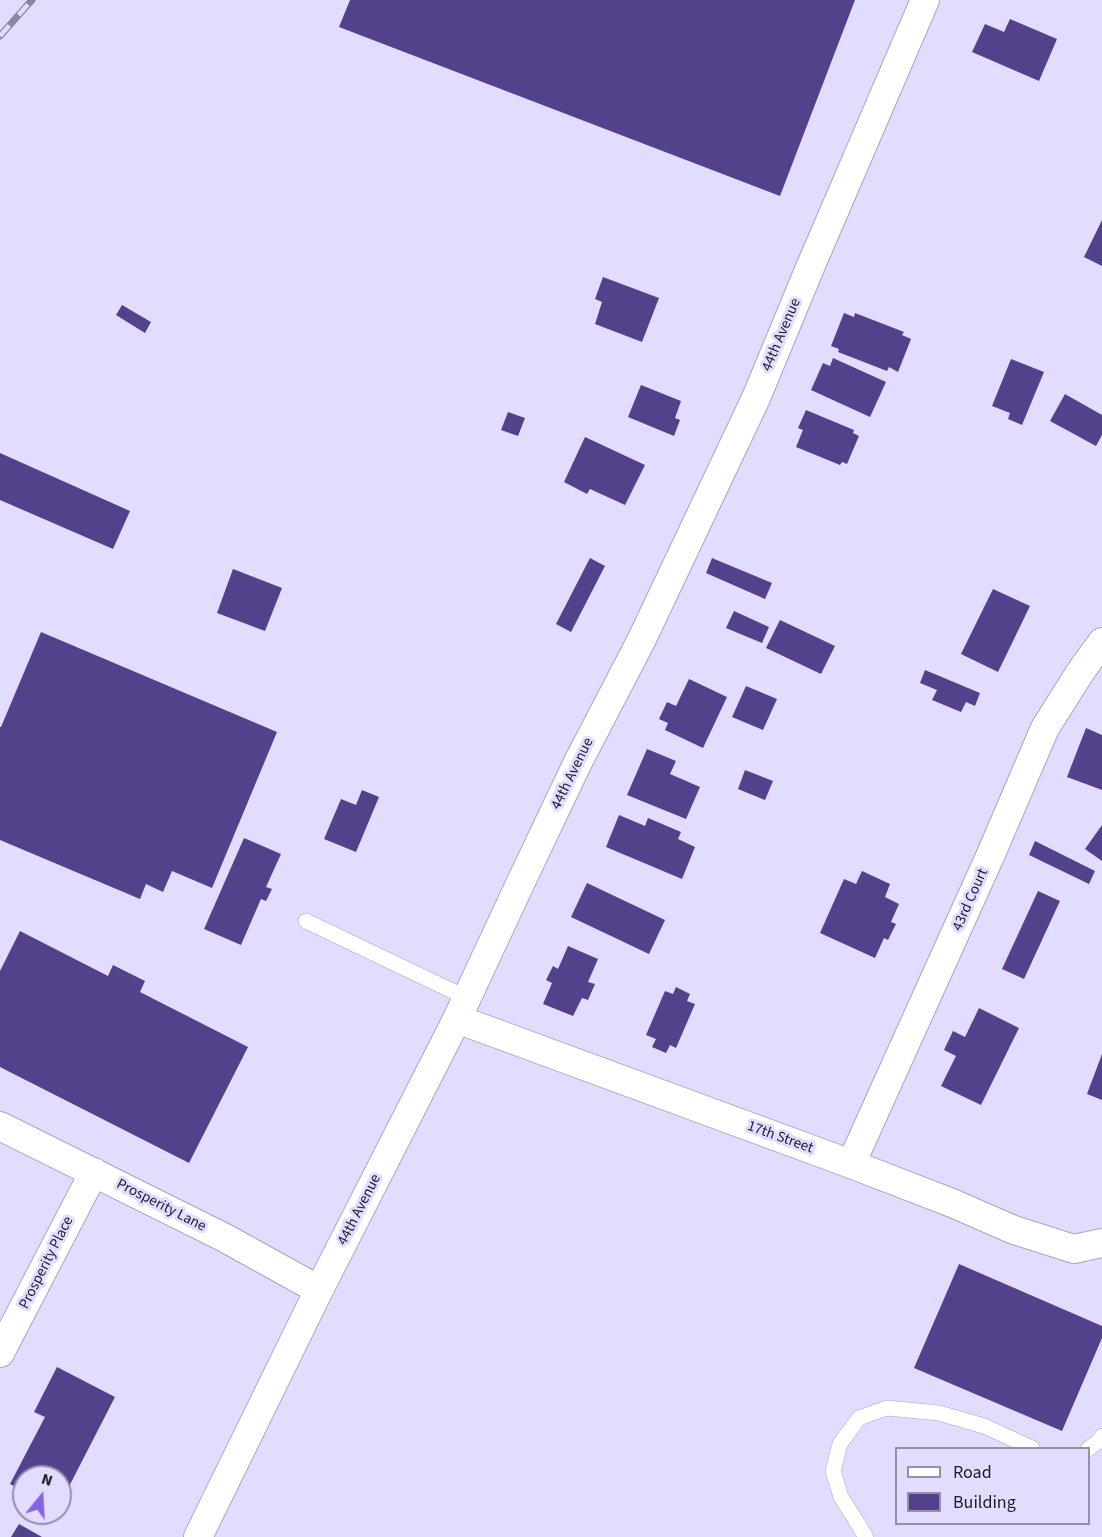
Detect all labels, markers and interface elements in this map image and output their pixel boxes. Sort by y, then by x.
street label: 44th Avenue [759,296,805,374]
street label: 44th Avenue [548,735,598,813]
street label: 43rd Court [949,866,993,934]
street label: 17th Street [745,1118,815,1158]
street label: 44th Avenue [334,1171,386,1249]
street label: Prosperity Lane [113,1176,209,1236]
street label: Prosperity Place [16,1214,78,1312]
legend [895,1447,1090,1525]
text: Road [953,1460,992,1485]
north arrow [12,1465,72,1525]
text: N [38,1468,55,1492]
text: Building [953,1490,1016,1515]

